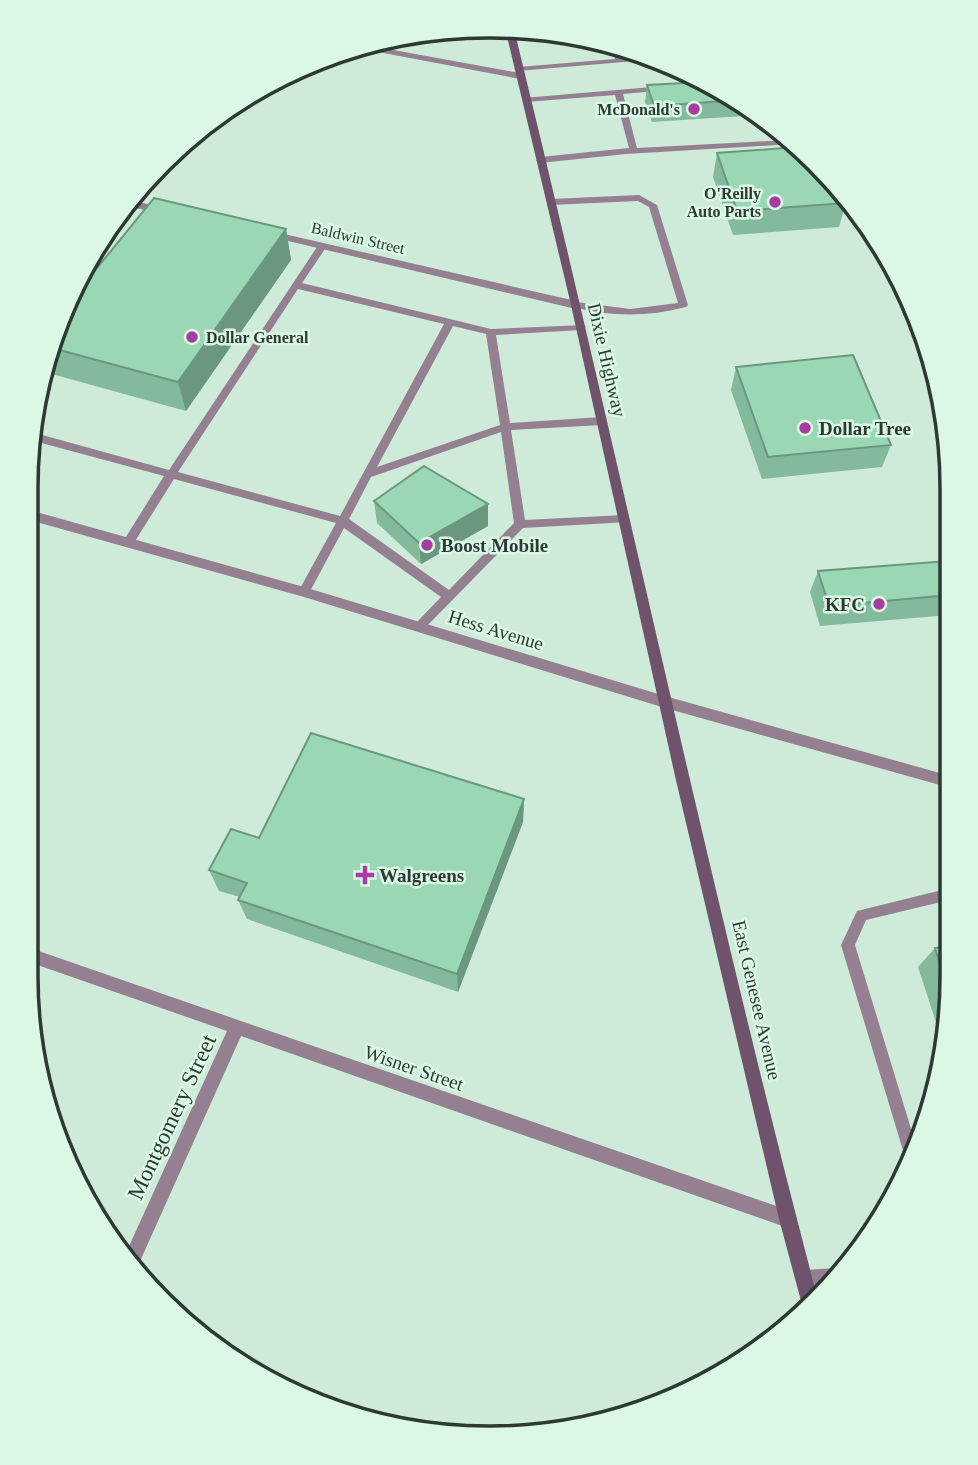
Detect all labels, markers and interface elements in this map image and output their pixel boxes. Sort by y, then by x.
place label: McDonald's [597,101,680,118]
marker: McDonald's [686,101,702,117]
place label: O'Reilly Auto Parts [687,185,761,220]
marker: O'Reilly Auto Parts [767,194,783,210]
street label: Baldwin Street [310,219,407,257]
street label: Dixie Highway [584,301,630,420]
marker: Dollar General [184,329,200,345]
place label: Dollar General [206,329,309,346]
place label: Dollar Tree [819,418,911,439]
marker: Dollar Tree [797,420,813,436]
place label: Boost Mobile [441,535,548,556]
marker: Boost Mobile [419,537,435,553]
place label: KFC [825,594,865,615]
marker: KFC [871,596,887,612]
street label: Hess Avenue [446,606,546,654]
place label: Walgreens [379,865,464,886]
marker: Walgreens [357,867,373,883]
street label: East Genesee Avenue [728,918,786,1082]
street label: Montgomery Street [123,1030,222,1204]
street label: Wisner Street [362,1041,467,1095]

